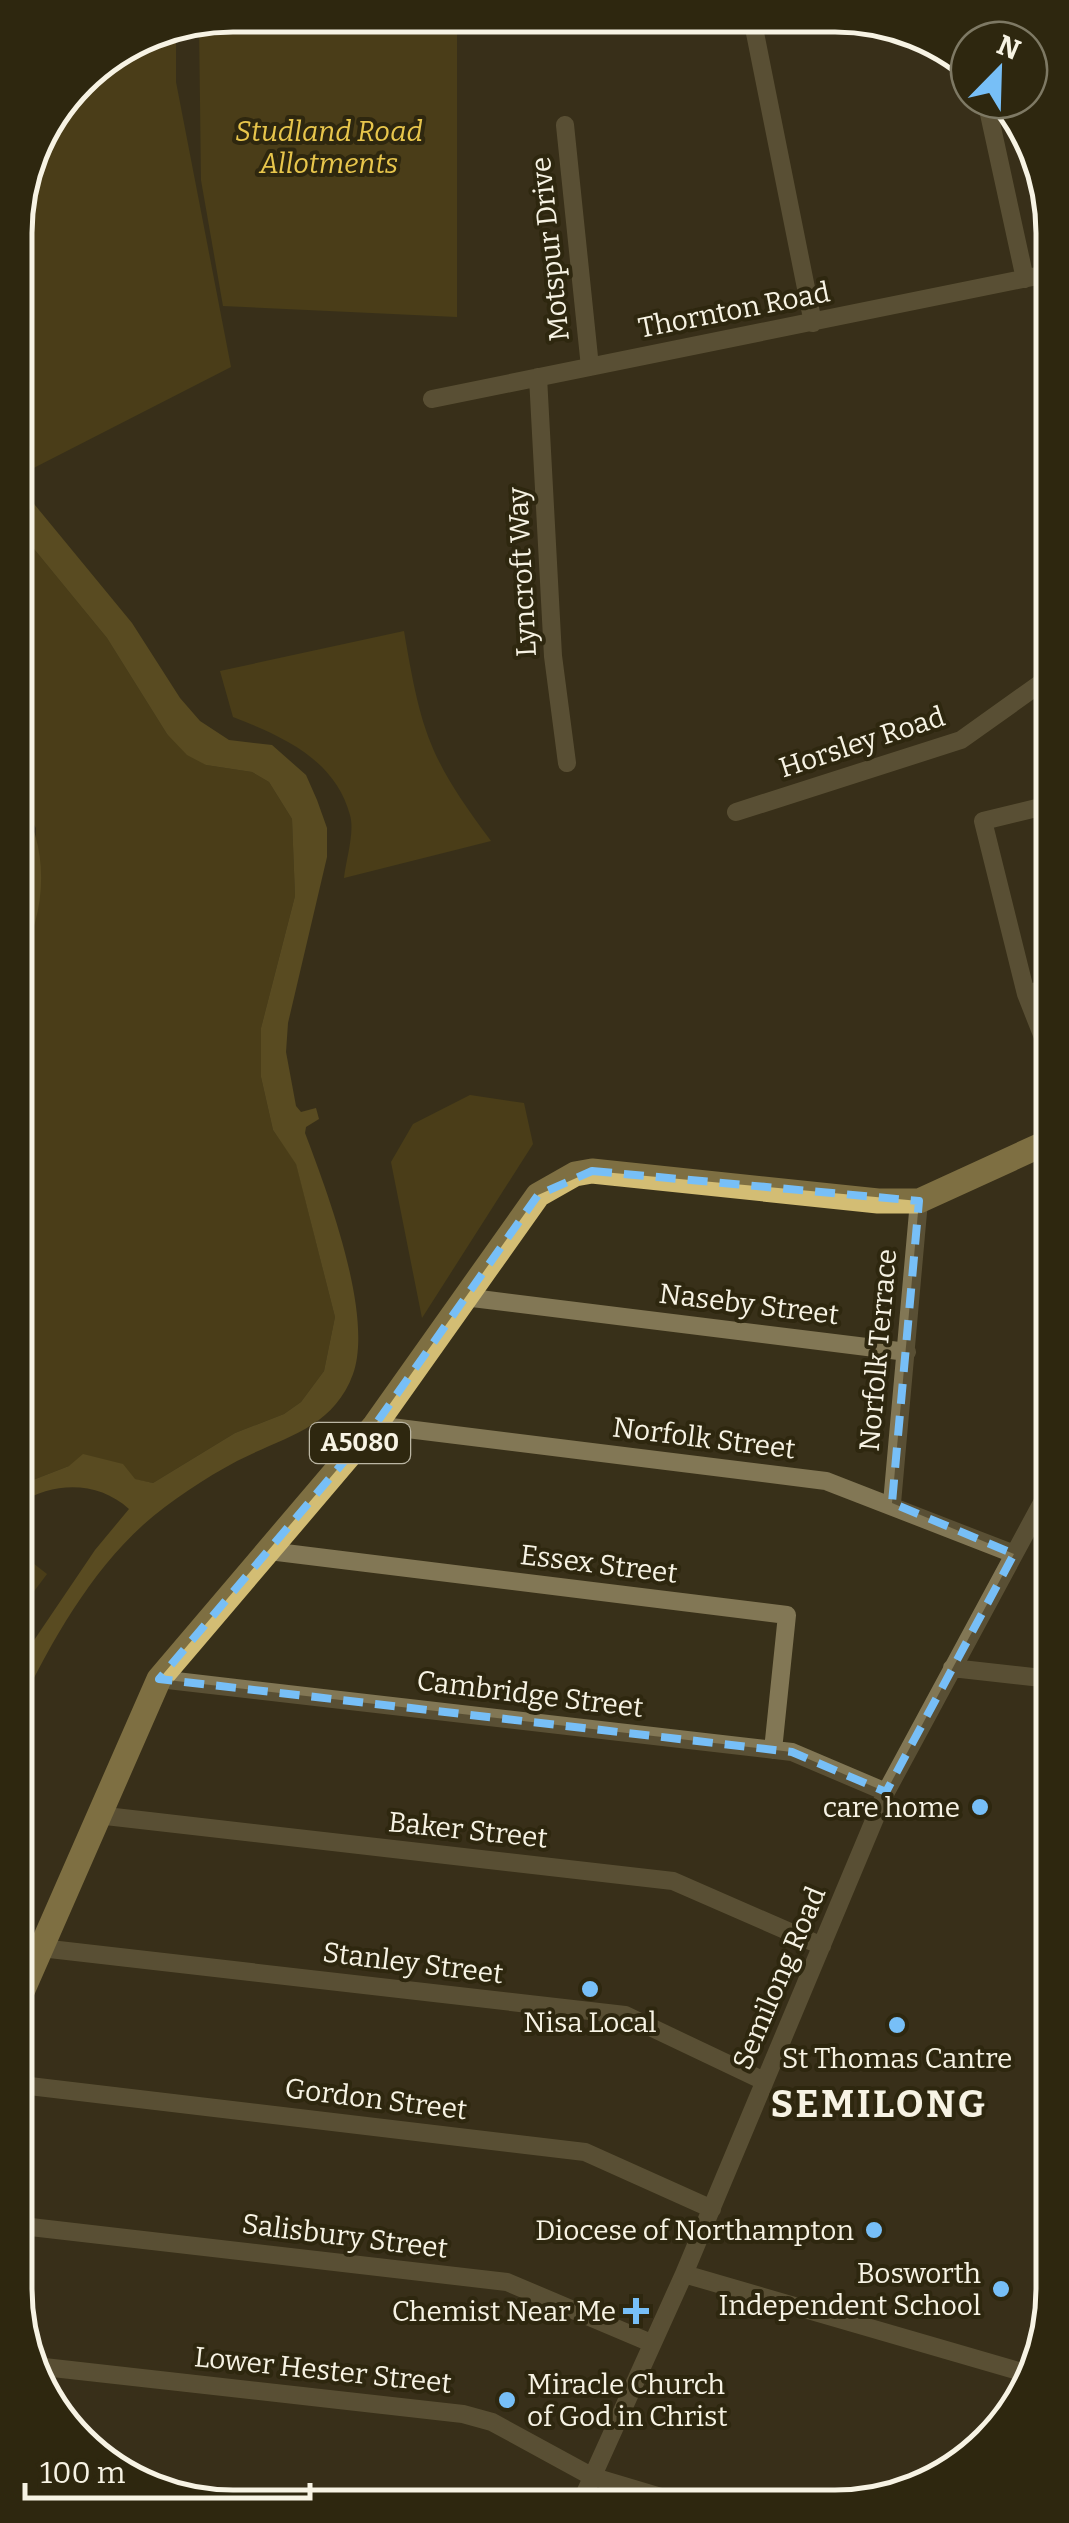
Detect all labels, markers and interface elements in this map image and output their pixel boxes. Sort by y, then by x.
north arrow [949,20,1049,120]
text: N [992,28,1025,67]
park label: Studland Road Allotments [235,115,423,180]
street label: Motspur Drive [524,155,576,343]
street label: Thornton Road [635,275,833,345]
street label: Lyncroft Way [501,486,543,658]
street label: Horsley Road [775,700,949,784]
street label: Norfolk Terrace [853,1247,903,1453]
street label: Naseby Street [657,1277,841,1331]
street label: Norfolk Street [611,1410,797,1466]
road number: A5080 [310,1423,410,1463]
street label: Essex Street [518,1538,680,1590]
street label: Cambridge Street [415,1664,645,1724]
place label: care home [823,1791,960,1824]
marker: care home [969,1796,991,1818]
street label: Baker Street [387,1805,549,1855]
street label: Semilong Road [726,1881,832,2075]
street label: Stanley Street [321,1936,505,1990]
marker: Nisa Local [579,1978,601,2000]
place label: Nisa Local [523,2006,657,2039]
marker: St Thomas Cantre [886,2014,908,2036]
place label: St Thomas Cantre [782,2042,1012,2075]
street label: Gordon Street [283,2071,469,2127]
district label: SEMILONG [770,2081,988,2127]
street label: Salisbury Street [240,2207,450,2265]
place label: Diocese of Northampton [535,2214,854,2247]
marker: Diocese of Northampton [863,2219,885,2241]
place label: Bosworth Independent School [718,2257,981,2322]
marker: Bosworth Independent School [990,2278,1012,2300]
place label: Chemist Near Me [392,2295,616,2328]
marker: Chemist Near Me [625,2300,647,2322]
street label: Lower Hester Street [193,2340,453,2400]
place label: Miracle Church of God in Christ [527,2368,728,2433]
marker: Miracle Church of God in Christ [496,2389,518,2411]
scale bar [25,2438,310,2500]
text: 100 m [40,2455,126,2491]

